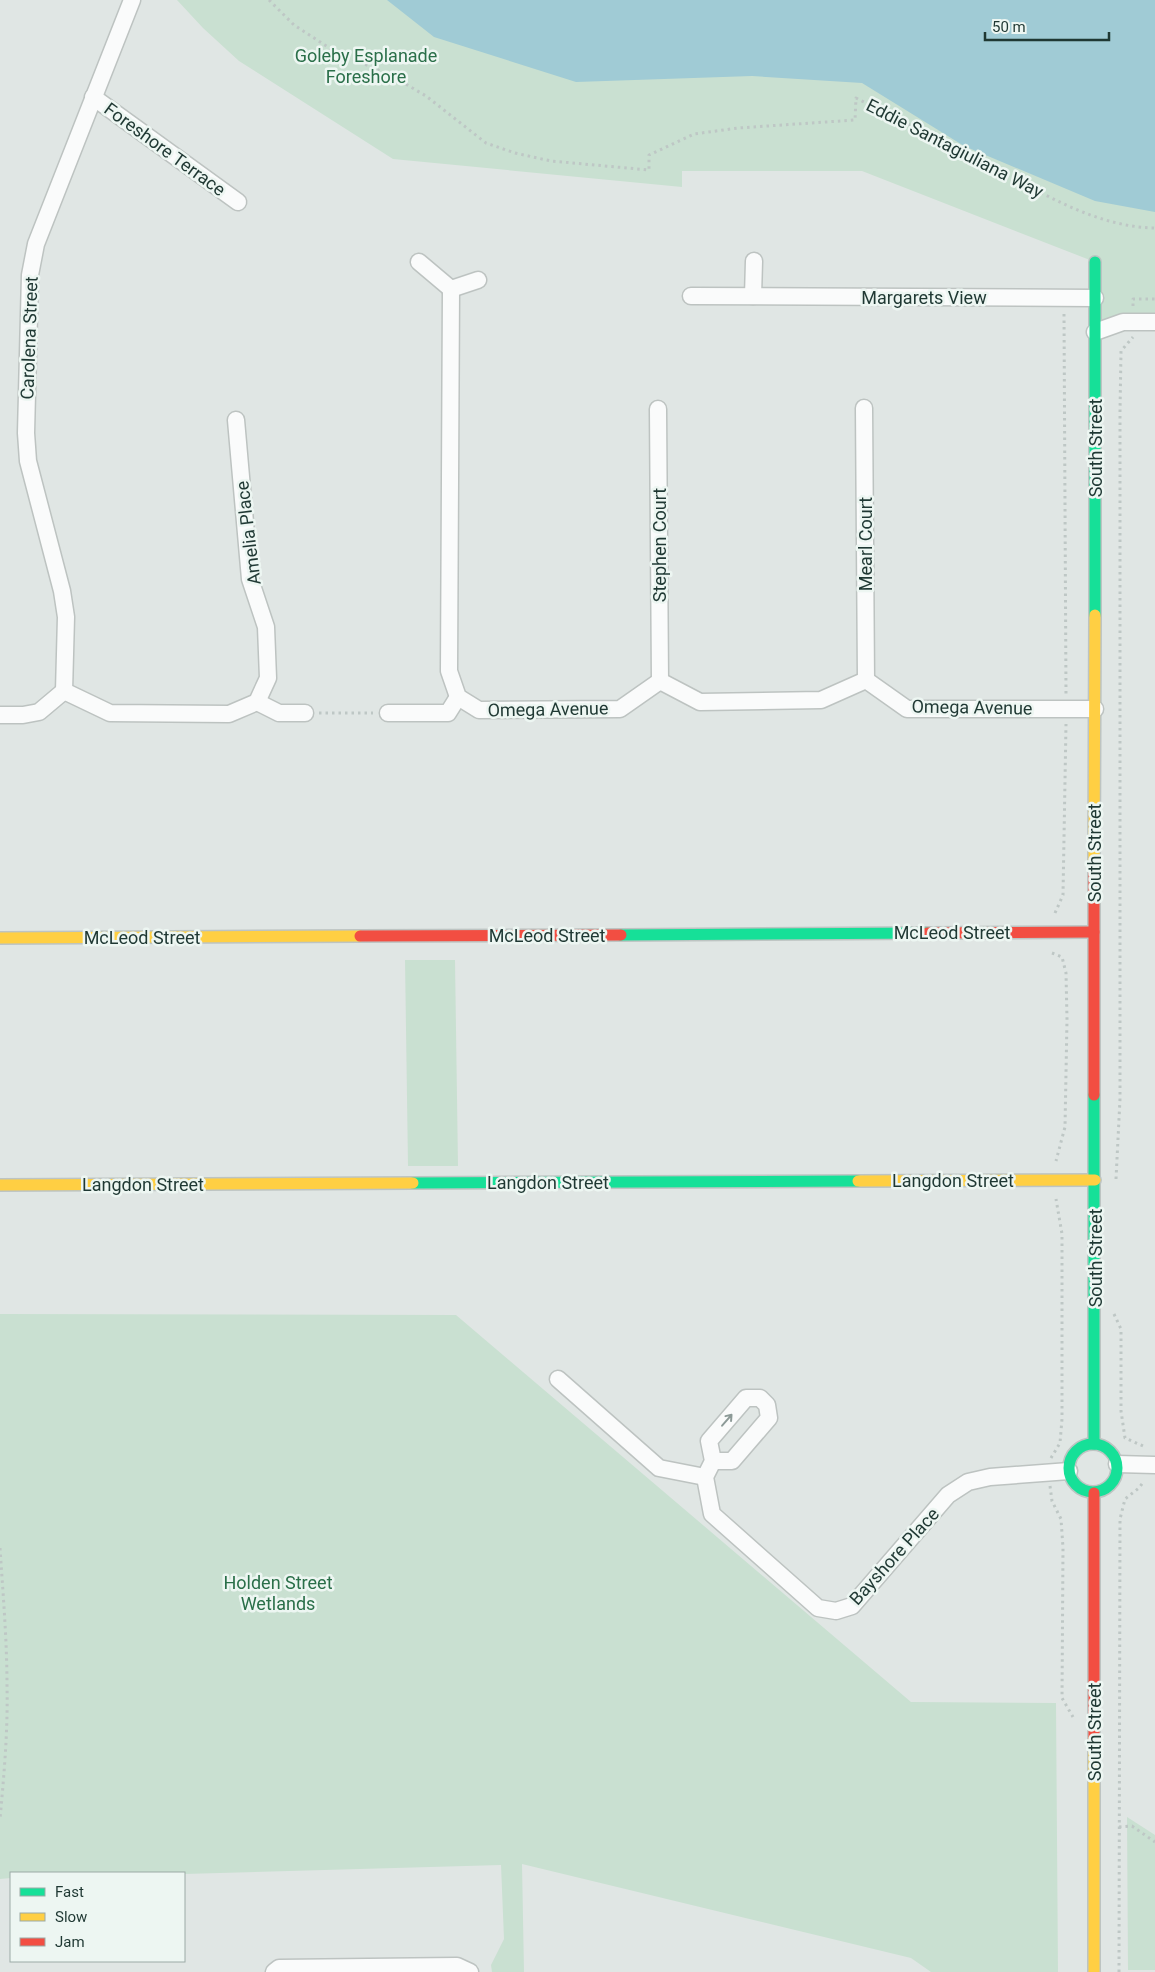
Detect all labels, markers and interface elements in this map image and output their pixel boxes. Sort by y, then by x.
scale bar [985,10,1109,42]
text: 50 m [992,18,1026,36]
park label: Goleby Esplanade Foreshore [295,45,437,87]
street label: Eddie Santagiuliana Way [863,94,1047,202]
street label: Foreshore Terrace [100,98,230,200]
street label: Carolena Street [16,276,42,400]
street label: Margarets View [861,287,987,308]
street label: South Street [1085,399,1106,497]
street label: Amelia Place [231,480,265,586]
street label: Stephen Court [649,488,670,602]
street label: Mearl Court [855,497,876,591]
street label: Omega Avenue [911,695,1033,719]
street label: Omega Avenue [487,697,609,721]
street label: South Street [1084,804,1105,902]
street label: McLeod Street [894,922,1010,943]
street label: McLeod Street [489,925,605,946]
street label: McLeod Street [84,927,200,948]
street label: Langdon Street [892,1170,1014,1191]
street label: Langdon Street [487,1172,609,1193]
street label: Langdon Street [82,1174,204,1195]
street label: South Street [1085,1209,1106,1307]
one-way arrow [721,1413,733,1426]
street label: Bayshore Place [845,1503,943,1609]
park label: Holden Street Wetlands [223,1572,333,1614]
street label: South Street [1084,1683,1105,1781]
legend [10,1872,185,1962]
text: Fast [55,1883,84,1901]
text: Slow [55,1908,87,1926]
text: Jam [55,1933,85,1951]

